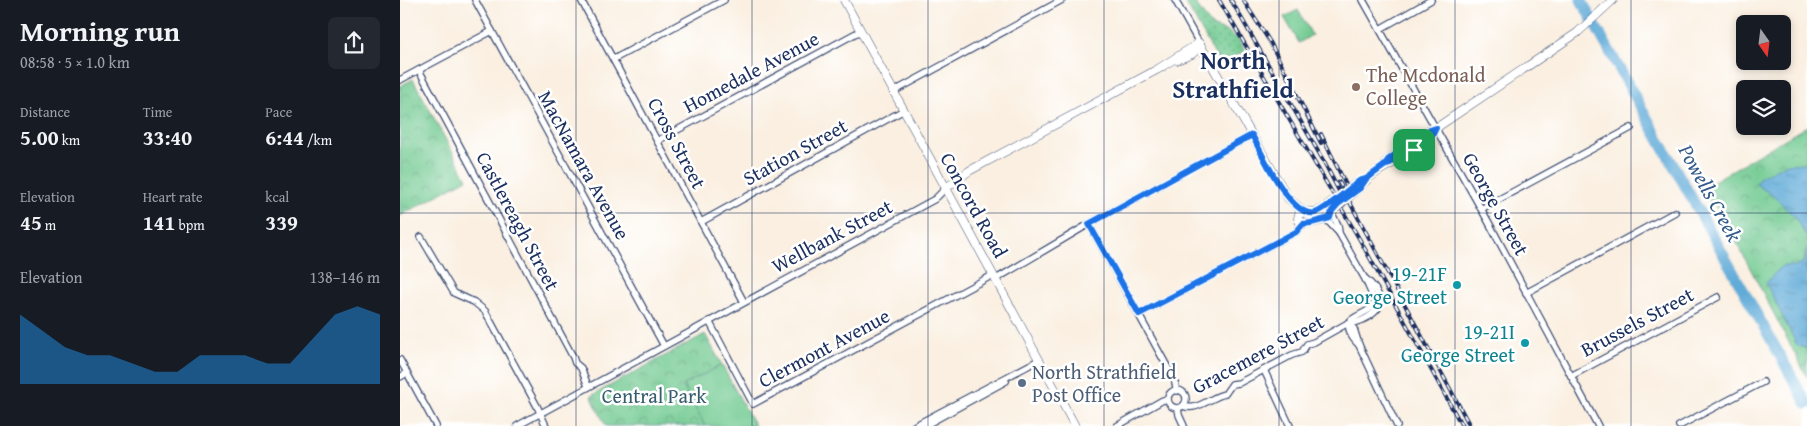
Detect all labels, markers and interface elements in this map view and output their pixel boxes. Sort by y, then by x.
text: Morning run [20,10,180,51]
north arrow [1736,15,1791,70]
map controls [1736,15,1791,135]
button: share [328,17,380,69]
street label: Homedale Avenue [678,24,824,120]
district label: North Strathfield [1172,42,1295,107]
text: 08:58 · 5 × 1.0 km [20,50,130,74]
place label: The Mcdonald College [1366,60,1486,112]
button: layers [1736,80,1791,135]
marker: The Mcdonald College [1350,81,1362,93]
street label: MacNamara Avenue [531,85,637,245]
street label: Cross Street [641,92,714,194]
text: Distance [20,102,70,122]
text: Time [143,102,172,122]
text: Pace [265,102,292,122]
street label: Station Street [737,111,852,192]
text: 5.00 [20,122,59,153]
text: 33:40 [143,122,192,153]
text: 6:44 [265,122,304,153]
pin [1393,129,1435,171]
text: km [59,130,80,150]
text: /km [304,130,332,150]
icon: arrive [1400,136,1428,164]
water label: Powells Creek [1670,137,1750,248]
street label: Castlereagh Street [470,146,567,295]
street label: Concord Road [934,147,1015,263]
street label: George Street [1456,147,1537,261]
text: Elevation [20,187,75,207]
text: Heart rate [143,187,203,207]
text: kcal [265,187,289,207]
street label: Wellbank Street [766,192,897,280]
text: 45 [20,207,42,238]
text: 141 [143,207,175,238]
text: 339 [265,207,298,238]
text: m [42,215,56,235]
text: bpm [175,215,205,235]
place label: 19-21F George Street [1333,259,1447,311]
text: Elevation [20,265,83,289]
text: 138–146 m [310,265,380,289]
marker: 19-21F George Street [1451,279,1463,291]
street label: Brussels Street [1575,280,1698,364]
street label: Clermont Avenue [753,301,895,394]
street label: Gracemere Street [1187,307,1329,401]
place label: 19-21I George Street [1401,317,1515,369]
marker: 19-21I George Street [1519,337,1531,349]
place label: North Strathfield Post Office [1032,357,1177,409]
marker: North Strathfield Post Office [1016,377,1028,389]
park label: Central Park [602,381,707,410]

